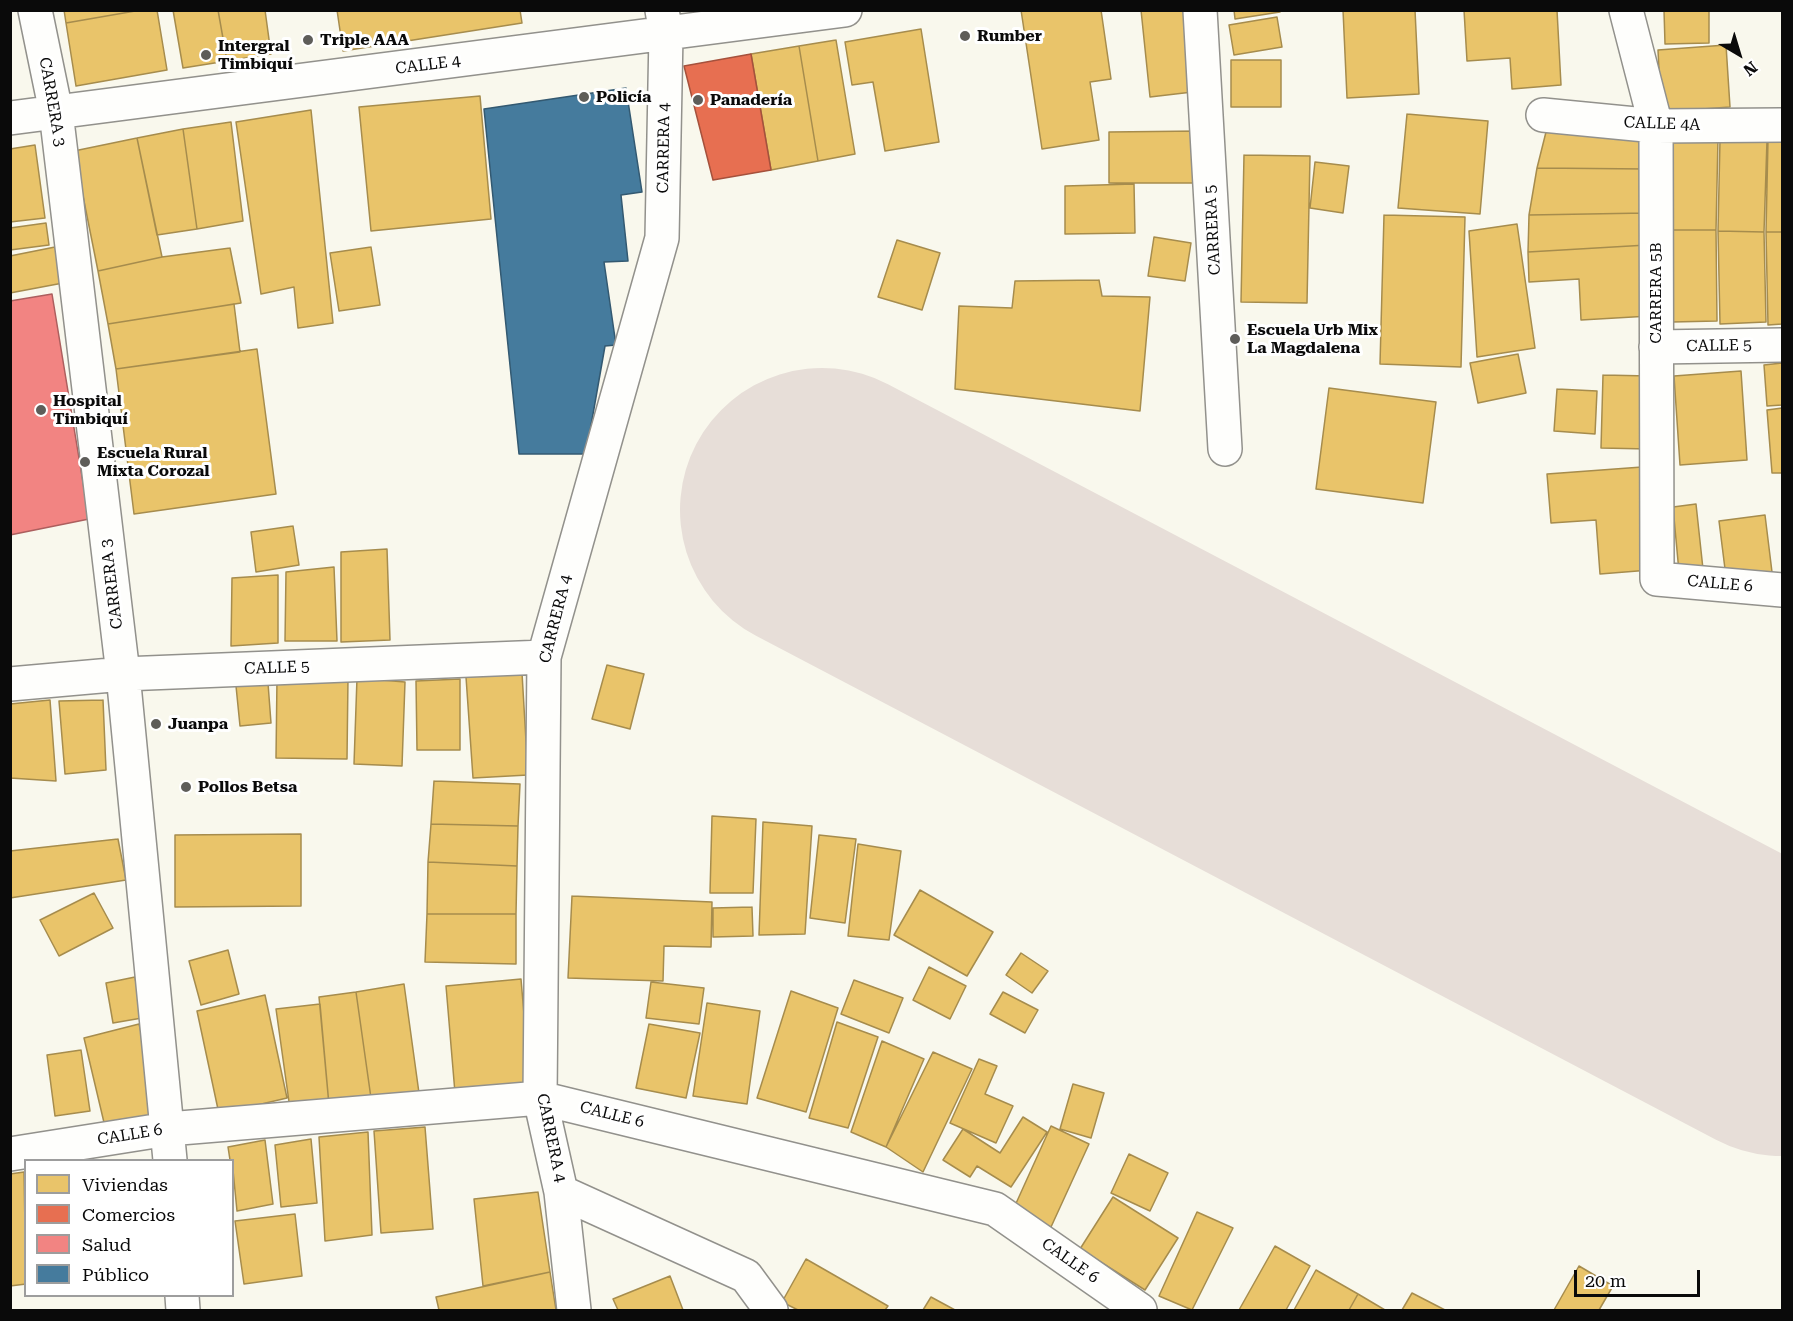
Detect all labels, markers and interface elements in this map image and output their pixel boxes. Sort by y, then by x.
north arrow [1709,24,1769,84]
place label: Rumber [977,26,1042,46]
marker: Rumber [958,29,972,43]
place label: Triple AAA [320,30,409,50]
marker: Triple AAA [301,33,315,47]
place label: Intergral Timbiquí [218,36,293,74]
marker: Intergral Timbiquí [199,48,213,62]
street label: CALLE 4 [394,51,462,79]
street label: CARRERA 3 [35,56,69,148]
text: N [1740,57,1761,80]
place label: Policía [596,87,651,107]
marker: Policía [577,90,591,104]
place label: Panadería [710,90,792,110]
marker: Panadería [691,93,705,107]
street label: CARRERA 4 [654,103,674,193]
street label: CALLE 4A [1623,113,1701,135]
street label: CARRERA 5 [1201,184,1225,276]
street label: CARRERA 5B [1646,242,1666,344]
place label: Escuela Urb Mix La Magdalena [1247,320,1378,358]
marker: Escuela Urb Mix La Magdalena [1228,332,1242,346]
street label: CALLE 5 [1686,336,1752,356]
place label: Hospital Timbiquí [53,391,128,429]
marker: Hospital Timbiquí [34,403,48,417]
place label: Escuela Rural Mixta Corozal [97,443,210,481]
marker: Escuela Rural Mixta Corozal [78,455,92,469]
street label: CARRERA 3 [97,538,127,630]
street label: CALLE 6 [1686,572,1754,596]
street label: CARRERA 4 [536,573,576,665]
street label: CALLE 5 [244,657,310,679]
place label: Juanpa [168,714,228,734]
marker: Juanpa [149,717,163,731]
place label: Pollos Betsa [198,777,297,797]
marker: Pollos Betsa [179,780,193,794]
street label: CARRERA 4 [532,1092,570,1184]
street label: CALLE 6 [578,1098,646,1132]
street label: CALLE 6 [96,1120,164,1150]
legend [24,1159,234,1297]
text: Viviendas [82,1174,168,1195]
text: Comercios [82,1204,175,1225]
text: Salud [82,1234,131,1255]
street label: CALLE 6 [1038,1234,1102,1288]
scale bar [1577,1258,1703,1296]
text: Público [82,1264,149,1285]
text: 20 m [1585,1270,1626,1291]

